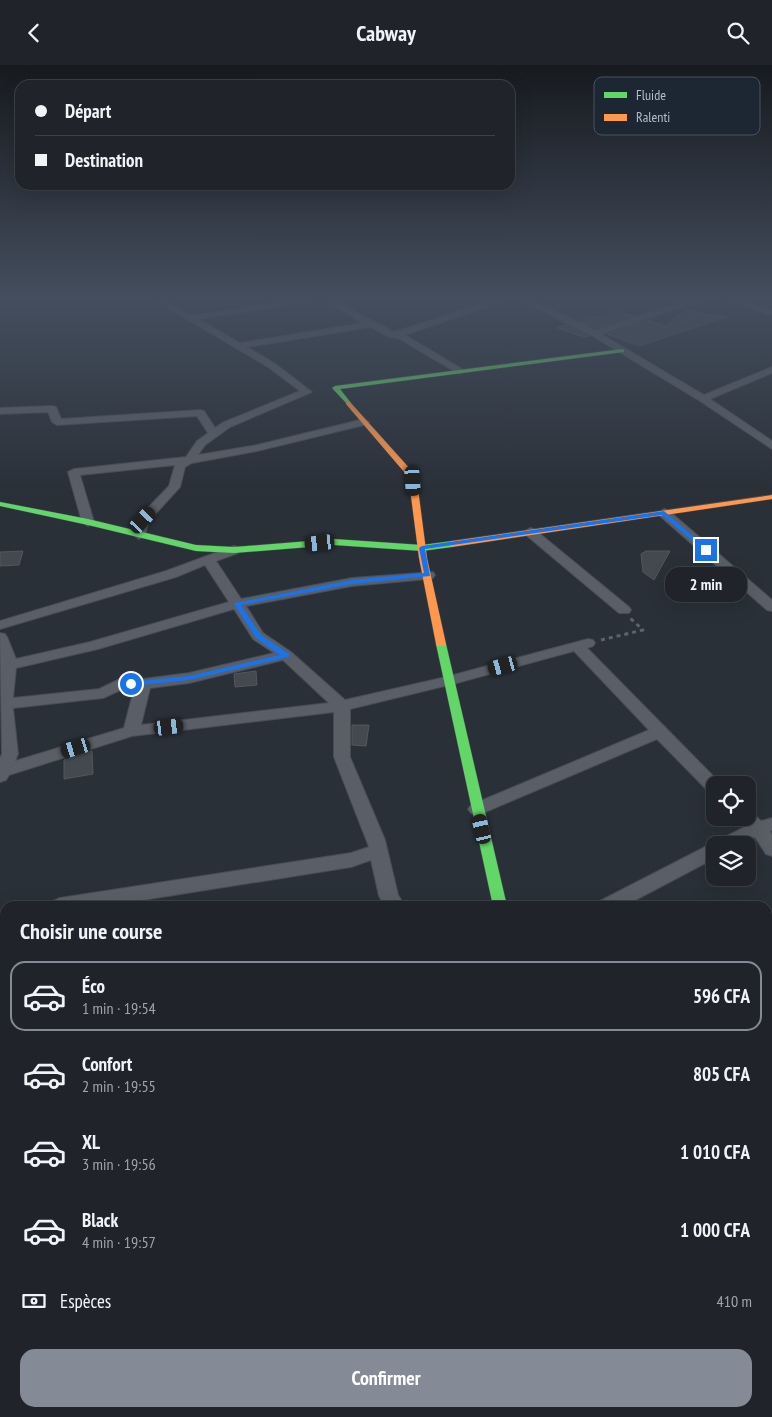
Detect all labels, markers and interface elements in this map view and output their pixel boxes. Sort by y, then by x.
icon: back [20,19,48,47]
text: Cabway [356,19,416,47]
icon: search [724,19,752,47]
legend [594,77,760,135]
text: Fluide [636,86,666,104]
text: Départ [65,99,111,123]
text: Ralenti [636,108,670,126]
text: Destination [65,148,143,172]
car [404,466,421,496]
car [127,504,158,536]
car [304,534,335,552]
route end [695,539,717,561]
callout: 2 min [665,567,747,603]
text: 2 min [690,574,722,594]
car [486,655,519,677]
route start [120,673,142,695]
car [153,718,184,736]
car [59,736,92,760]
map controls [706,776,756,886]
button: locate [706,776,756,826]
car [471,813,492,845]
button: layers [706,836,756,886]
text: Choisir une course [20,917,162,945]
icon: car [22,974,67,1019]
text: Éco [82,974,105,998]
text: 596 CFA [693,984,750,1008]
text: 1 min · 19:54 [82,998,156,1018]
icon: car [22,1052,67,1097]
text: Confort [82,1052,132,1076]
text: 805 CFA [693,1062,750,1086]
text: 2 min · 19:55 [82,1076,156,1096]
icon: car [22,1130,67,1175]
text: XL [82,1130,100,1154]
text: 1 010 CFA [680,1140,750,1164]
text: 3 min · 19:56 [82,1154,156,1174]
icon: car [22,1208,67,1253]
text: Black [82,1208,118,1232]
text: 1 000 CFA [680,1218,750,1242]
text: 4 min · 19:57 [82,1232,156,1252]
icon: cash [20,1287,48,1315]
text: Espèces [60,1289,111,1313]
text: 410 m [717,1291,752,1311]
button: Confirmer [20,1349,752,1407]

